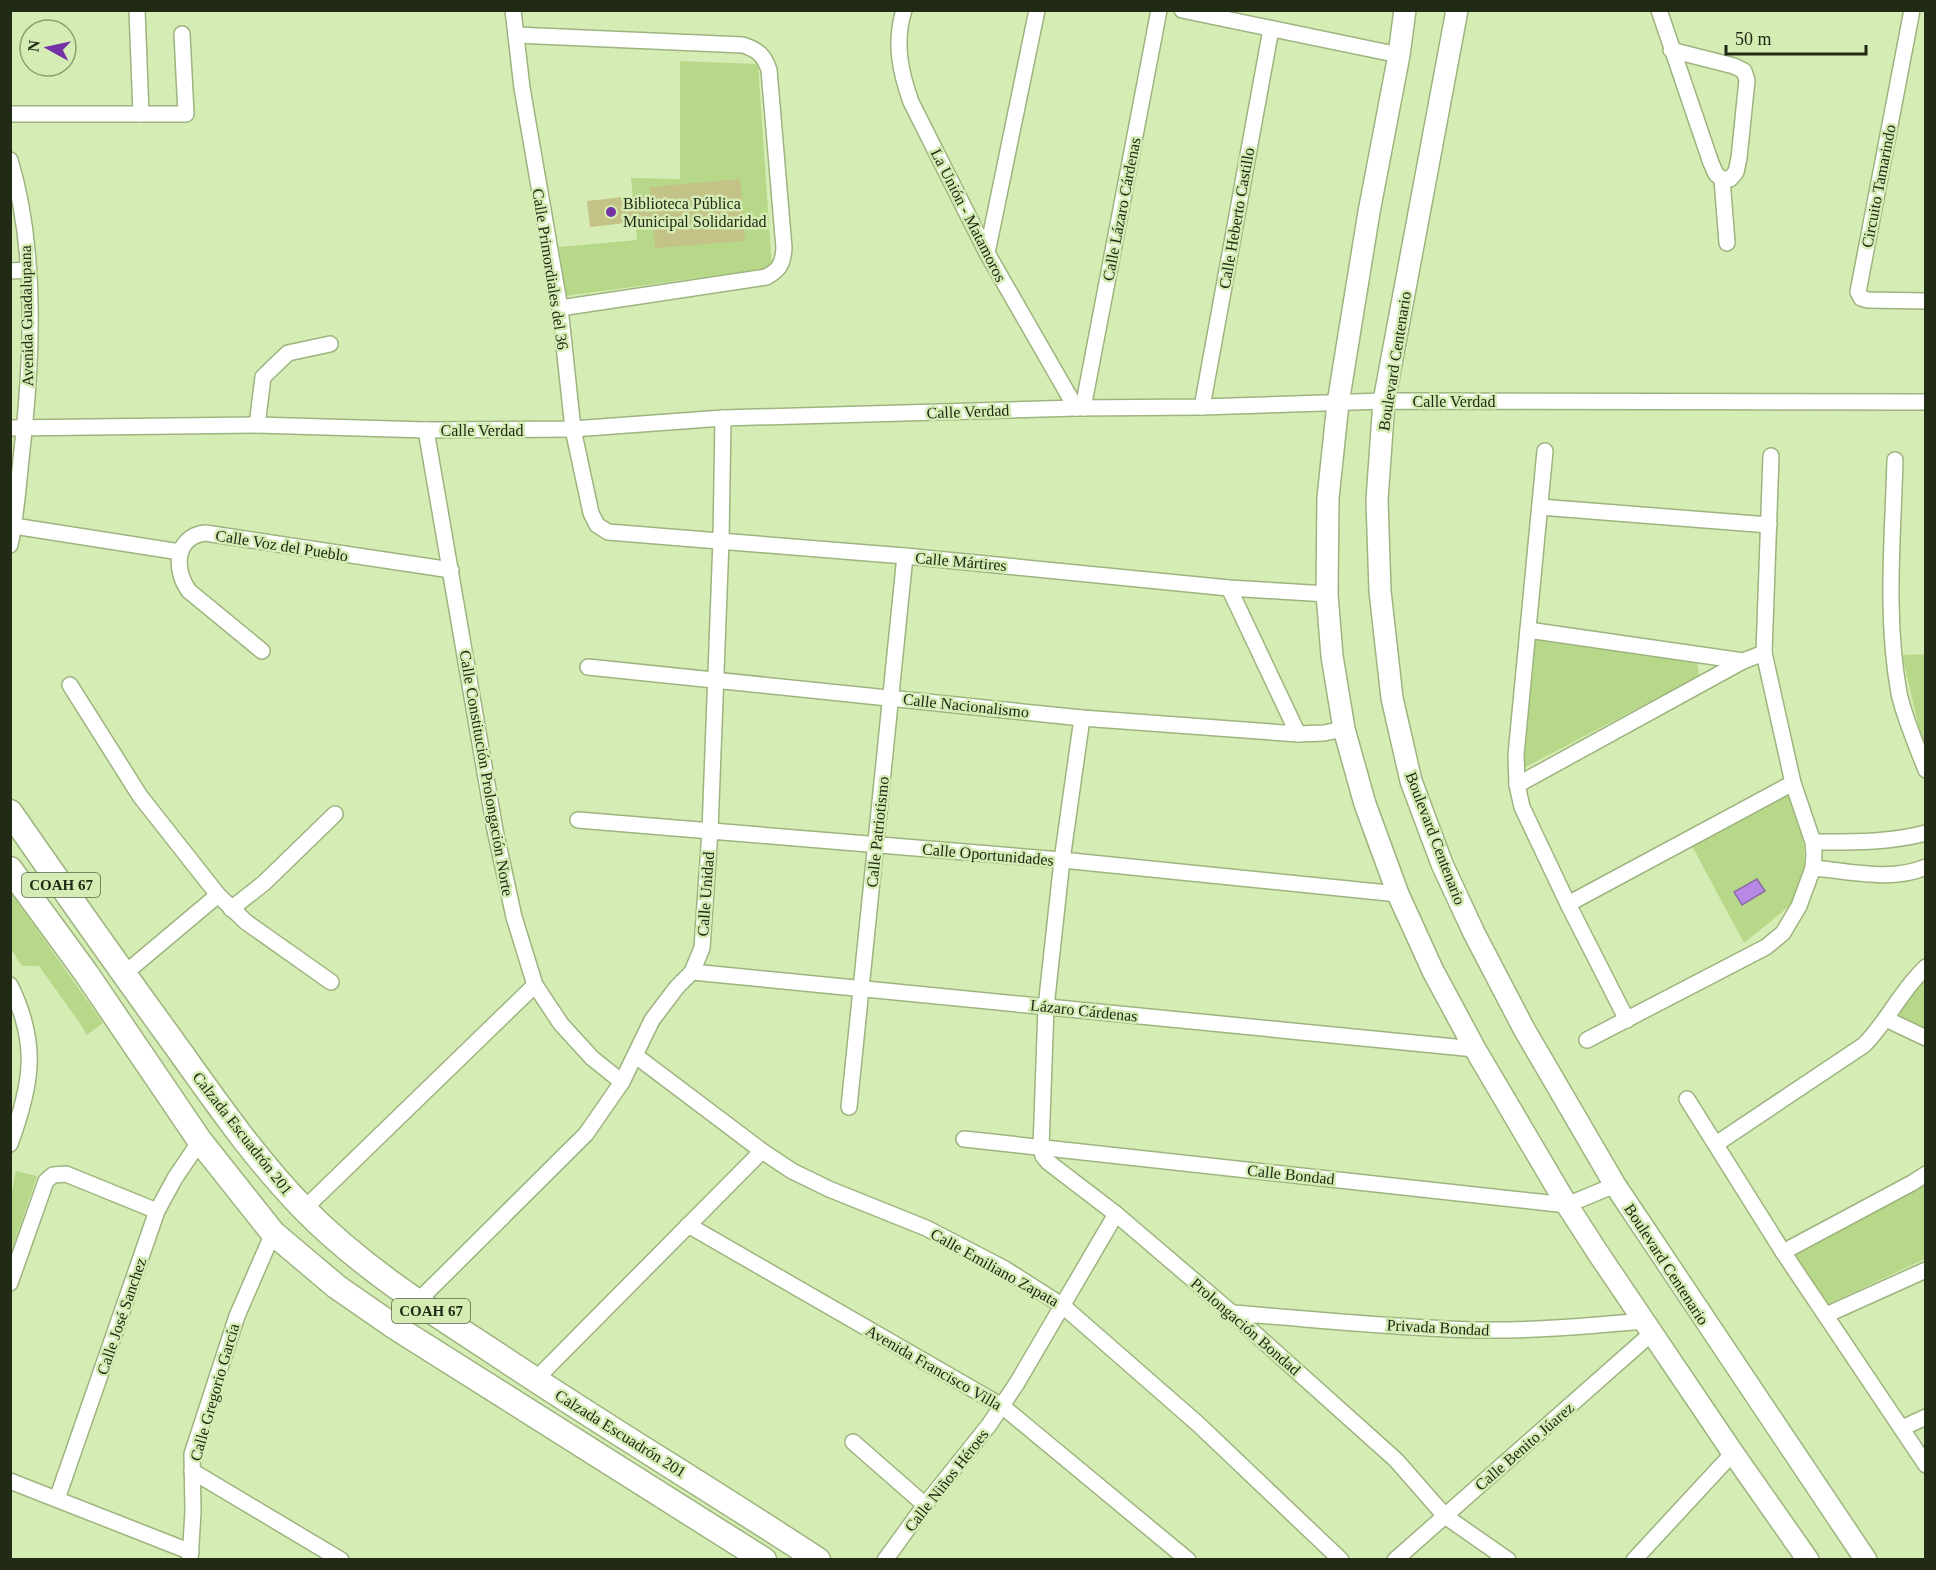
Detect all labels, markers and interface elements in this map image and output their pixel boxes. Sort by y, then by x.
north arrow [18,18,78,78]
scale bar [1726,18,1866,56]
text: 50 m [1735,29,1772,49]
text: N [24,39,43,53]
street label: Circuito Tamarindo [1858,123,1899,249]
street label: Calle Lázaro Cárdenas [1099,136,1144,282]
street label: La Unión - Matamoros [928,146,1010,285]
street label: Calle Heberto Castillo [1216,146,1257,290]
street label: Calle Primordiales del 36 [529,187,572,351]
place label: Biblioteca Pública Municipal Solidaridad [623,195,767,231]
marker: Biblioteca Pública Municipal Solidaridad [604,205,618,219]
street label: Avenida Guadalupana [17,245,37,387]
street label: Boulevard Centenario [1375,290,1414,432]
street label: Calle Verdad [1413,393,1495,410]
street label: Calle Verdad [926,402,1010,421]
street label: Calle Verdad [441,422,523,439]
street label: Calle Voz del Pueblo [214,527,349,564]
street label: Calle Mártires [914,549,1008,574]
street label: Calle Constitución Prolongación Norte [456,649,517,897]
street label: Calle Nacionalismo [902,690,1030,721]
street label: Boulevard Centenario [1402,769,1469,907]
street label: Calle Patriotismo [863,776,892,888]
street label: Calle Oportunidades [921,840,1054,870]
street label: Calle Unidad [694,851,717,937]
road number: COAH 67 [22,873,100,897]
street label: Lázaro Cárdenas [1029,996,1139,1025]
street label: Calzada Escuadrón 201 [189,1069,296,1198]
street label: Calle Bondad [1247,1161,1335,1188]
street label: Boulevard Centenario [1621,1201,1712,1328]
street label: Calle Emiliano Zapata [927,1225,1062,1311]
street label: Calle José Sanchez [93,1255,149,1377]
street label: Prolongación Bondad [1187,1274,1304,1379]
road number: COAH 67 [392,1299,470,1323]
street label: Privada Bondad [1386,1316,1490,1339]
street label: Calle Gregorio García [187,1321,243,1463]
street label: Avenida Francisco Villa [863,1322,1005,1413]
street label: Calzada Escuadrón 201 [552,1386,689,1481]
street label: Calle Benito Júarez [1471,1399,1577,1494]
street label: Calle Niños Héroes [901,1426,992,1535]

